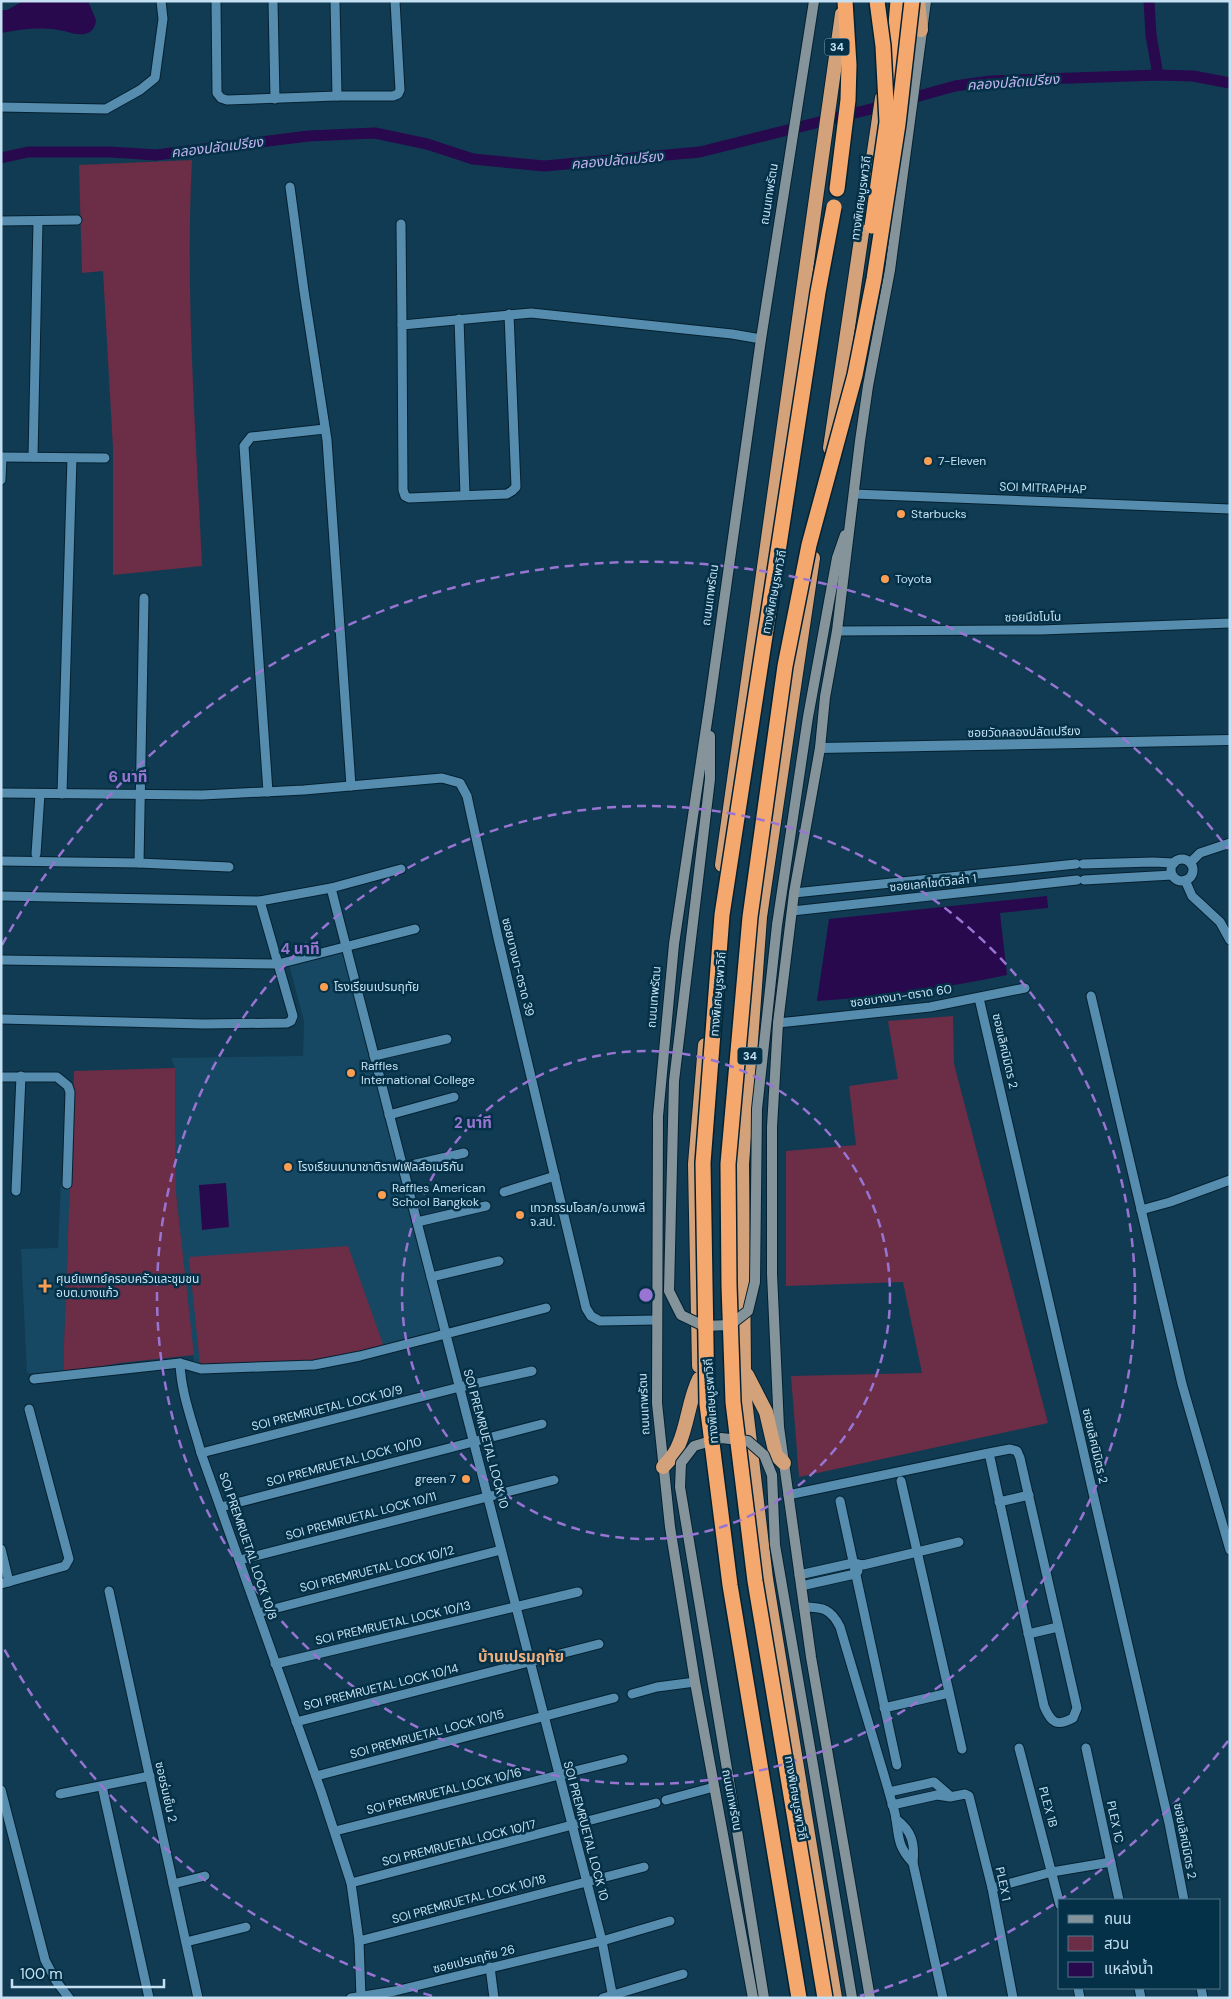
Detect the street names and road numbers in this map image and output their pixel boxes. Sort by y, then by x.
road number: 34 [824,38,850,56]
street label: ทางพิเศษบูรพาวิถี [847,155,875,241]
street label: ถนนเทพรัตน [756,162,782,226]
street label: SOI MITRAPHAP [999,478,1087,498]
street label: ทางพิเศษบูรพาวิถี [758,549,790,635]
street label: ถนนเทพรัตน [698,563,722,627]
street label: ซอยนีชโมโน [1005,609,1061,625]
street label: ซอยวัดคลองปลัดเปรียง [967,723,1081,741]
street label: ซอยเลคไซด์วิลล่า 1 [889,870,977,896]
street label: ซอยบางนา-ตราด 39 [498,916,538,1018]
street label: ทางพิเศษบูรพาวิถี [706,951,730,1037]
street label: ถนนเทพรัตน [643,965,665,1029]
street label: ซอยบางนา-ตราด 60 [849,981,953,1011]
street label: ซอยเลิศนิมิตร 2 [989,1012,1021,1090]
road number: 34 [738,1048,762,1064]
street label: ทางพิเศษบูรพาวิถี [700,1358,722,1444]
street label: SOI PREMRUETAL LOCK 10 [460,1367,512,1511]
street label: ถนนเทพรัตน [634,1373,654,1435]
street label: SOI PREMRUETAL LOCK 10/9 [250,1381,404,1435]
street label: ซอยเลิศนิมิตร 2 [1079,1407,1111,1485]
street label: SOI PREMRUETAL LOCK 10/10 [265,1434,423,1490]
street label: SOI PREMRUETAL LOCK 10/8 [215,1470,281,1622]
street label: SOI PREMRUETAL LOCK 10/11 [284,1488,438,1544]
street label: SOI PREMRUETAL LOCK 10/12 [298,1542,456,1596]
street label: SOI PREMRUETAL LOCK 10/13 [314,1597,472,1649]
street label: SOI PREMRUETAL LOCK 10/14 [302,1660,460,1714]
street label: SOI PREMRUETAL LOCK 10/15 [348,1706,506,1762]
street label: ทางพิเศษบูรพาวิถี [781,1755,811,1841]
street label: SOI PREMRUETAL LOCK 10 [560,1759,612,1903]
street label: ซอยร่มเย็น 2 [151,1760,181,1824]
street label: SOI PREMRUETAL LOCK 10/16 [365,1764,523,1818]
street label: ถนนเทพรัตน [718,1768,746,1832]
street label: PLEX 1B [1035,1785,1061,1829]
street label: PLEX 1C [1103,1799,1127,1845]
street label: ซอยเลิศนิมิตร 2 [1170,1802,1200,1880]
street label: SOI PREMRUETAL LOCK 10/17 [380,1816,538,1870]
street label: PLEX 1 [992,1866,1014,1902]
street label: SOI PREMRUETAL LOCK 10/18 [390,1871,548,1927]
street label: ซอยเปรมฤทัย 26 [431,1941,517,1977]

